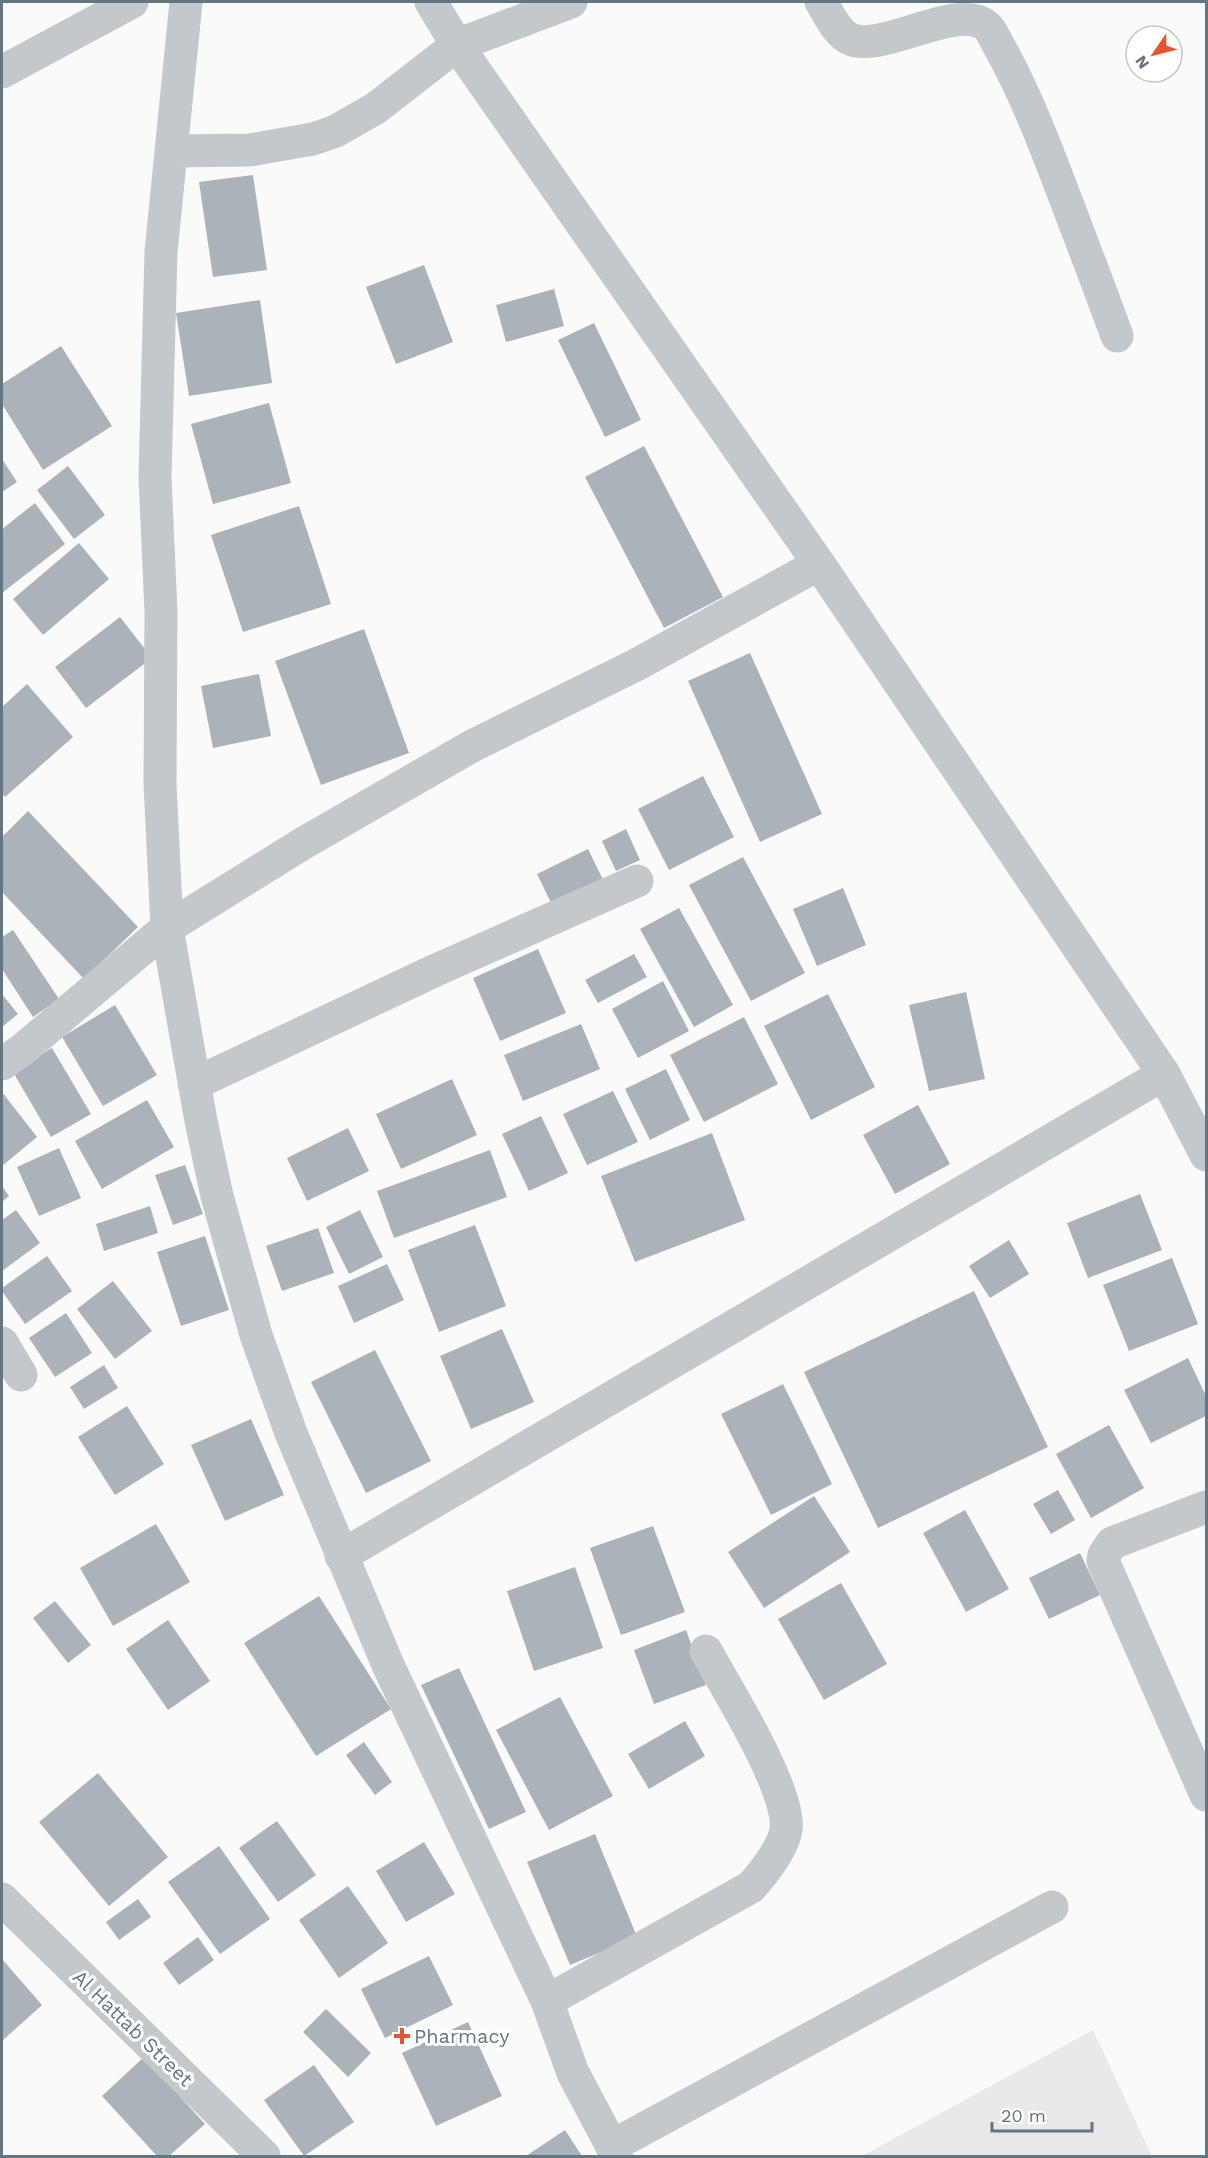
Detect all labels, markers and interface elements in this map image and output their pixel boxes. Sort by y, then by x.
north arrow [1124,24,1184,84]
text: N [1131,52,1153,73]
street label: Al Hattab Street [68,1965,198,2092]
place label: Pharmacy [414,2024,510,2048]
marker: Pharmacy [395,2029,409,2043]
scale bar [992,2095,1092,2133]
text: 20 m [1001,2105,1046,2126]

